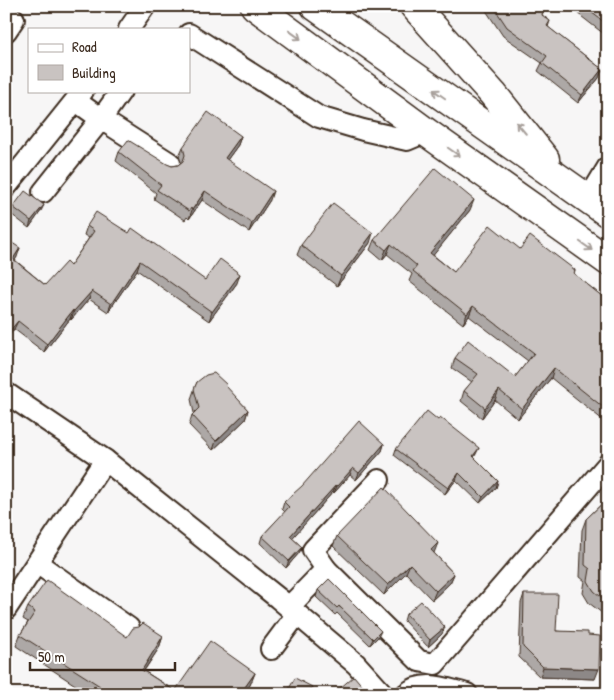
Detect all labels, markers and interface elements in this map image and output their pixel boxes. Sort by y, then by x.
legend [28,28,190,92]
one-way arrow [287,30,301,40]
text: Road [72,36,97,57]
text: Building [72,62,116,83]
one-way arrow [432,89,446,99]
one-way arrow [516,122,527,135]
one-way arrow [447,146,460,157]
one-way arrow [579,241,593,251]
scale bar [30,640,175,672]
text: 50 m [38,646,65,667]

